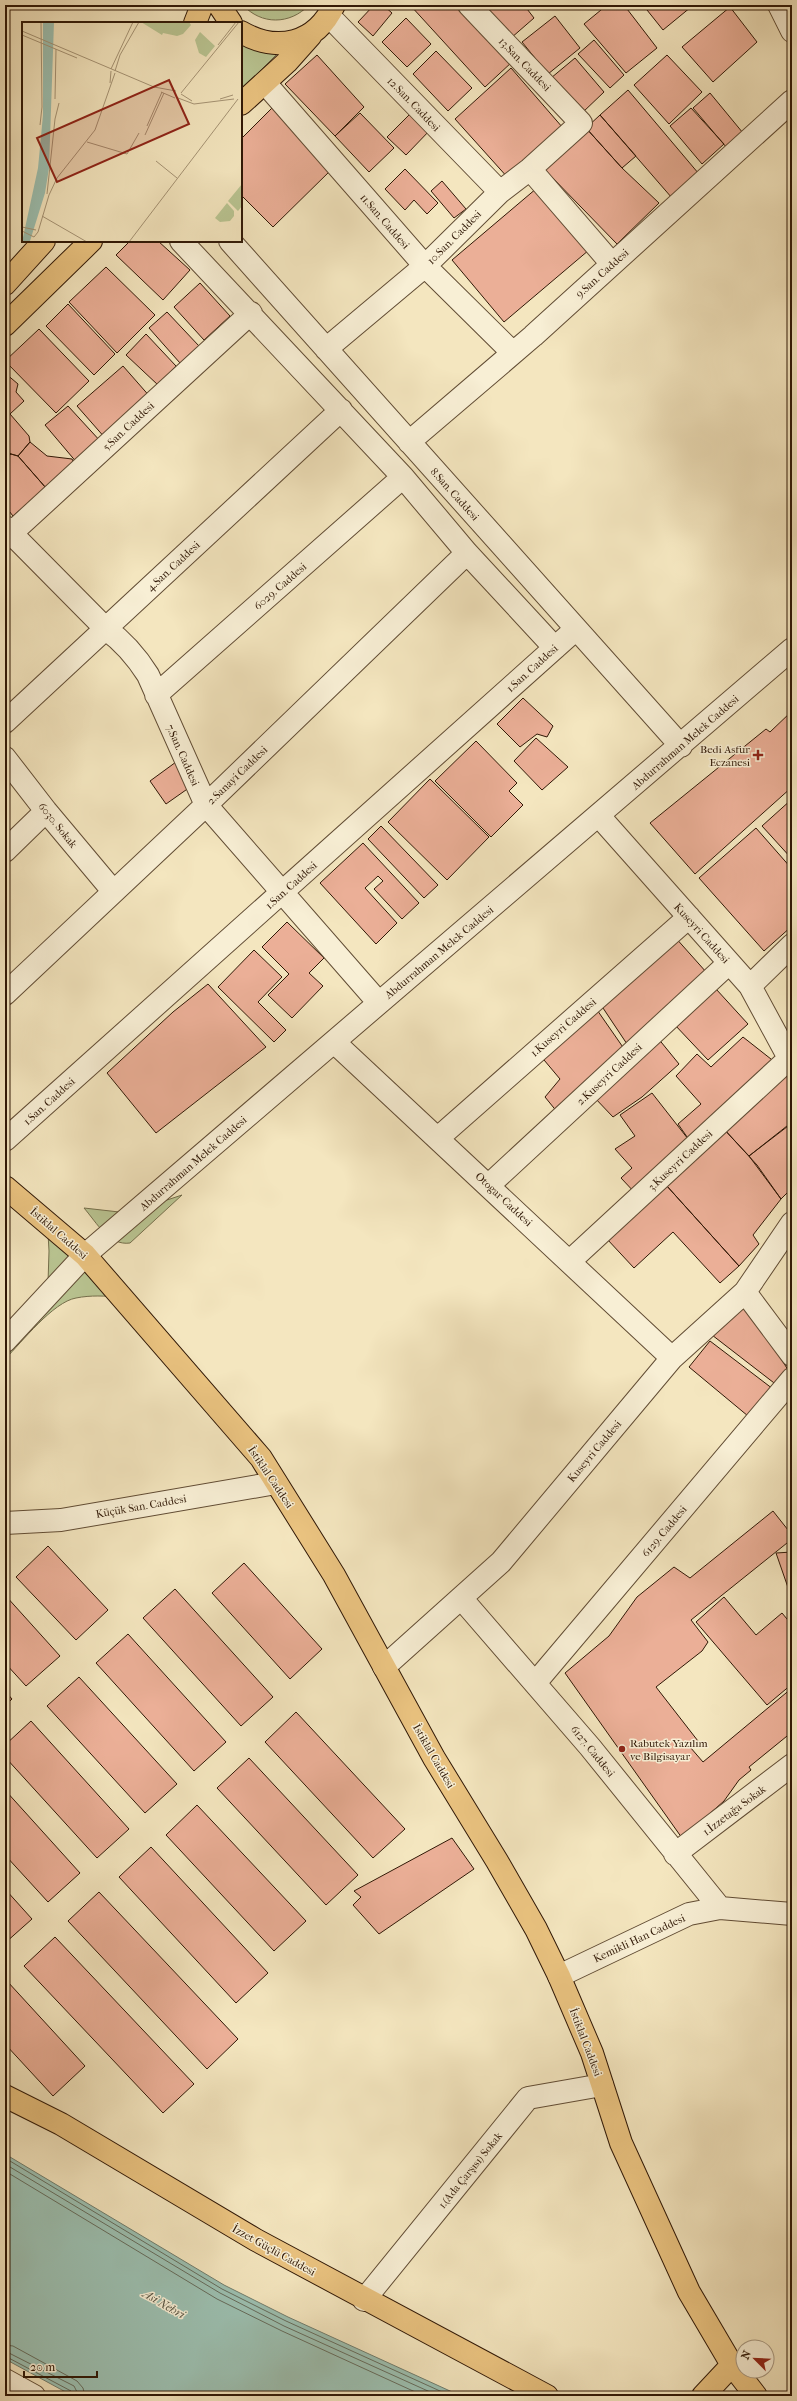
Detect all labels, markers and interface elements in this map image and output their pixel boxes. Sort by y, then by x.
inset map [22,22,242,242]
street label: 13.San. Caddesi [496,35,554,94]
street label: 12.San. Caddesi [384,74,443,135]
street label: 11.San. Caddesi [357,191,413,252]
street label: 10.San. Caddesi [425,207,485,267]
street label: 9.San. Caddesi [573,246,632,301]
street label: 5.San. Caddesi [100,399,157,454]
street label: 8.San. Caddesi [428,465,482,524]
street label: 4.San. Caddesi [144,538,203,594]
street label: 6029. Caddesi [251,560,310,613]
street label: 1.San. Caddesi [504,641,561,695]
street label: Abdurrahman Melek Caddesi [628,692,742,793]
street label: 7.San. Caddesi [163,722,202,789]
street label: 2.Sanayi Caddesi [205,743,271,807]
place label: Bedi Asfur Eczanesi [700,743,751,769]
marker: Bedi Asfur Eczanesi [753,750,763,760]
street label: 6030. Sokak [35,800,80,851]
street label: 1.San. Caddesi [263,858,320,912]
street label: Kuseyri Caddesi [671,900,733,967]
street label: Abdurrahman Melek Caddesi [382,903,497,1002]
street label: 1.Kuseyri Caddesi [528,995,599,1059]
street label: 2.Kuseyri Caddesi [574,1040,645,1108]
street label: 1.San. Caddesi [21,1074,78,1128]
street label: Abdurrahman Melek Caddesi [136,1113,250,1214]
street label: 3.Kuseyri Caddesi [645,1127,716,1194]
street label: Otogar Caddesi [472,1170,535,1230]
street label: İstiklal Caddesi [27,1205,91,1262]
street label: Kuseyri Caddesi [565,1417,624,1485]
street label: İstiklal Caddesi [245,1444,297,1511]
street label: Küçük San. Caddesi [95,1492,188,1521]
street label: 6129. Caddesi [639,1502,690,1560]
street label: İstiklal Caddesi [410,1722,458,1791]
street label: 6127. Caddesi [568,1723,618,1780]
place label: Rabutek Yazılım ve Bilgisayar [630,1737,709,1763]
marker: Rabutek Yazılım ve Bilgisayar [617,1744,627,1754]
street label: 1.İzzetağa Sokak [700,1782,769,1838]
street label: Kemikli Han Caddesi [591,1911,688,1965]
street label: İstiklal Caddesi [567,2006,605,2079]
street label: 1.(Ada Çarşısı) Sokak [436,2129,505,2211]
street label: İzzet Güçlü Caddesi [230,2222,318,2279]
water label: Asi Nehri [139,2285,189,2322]
north arrow [735,2339,775,2379]
text: N [739,2348,754,2362]
scale bar [24,2353,97,2379]
text: 20 m [30,2360,55,2374]

